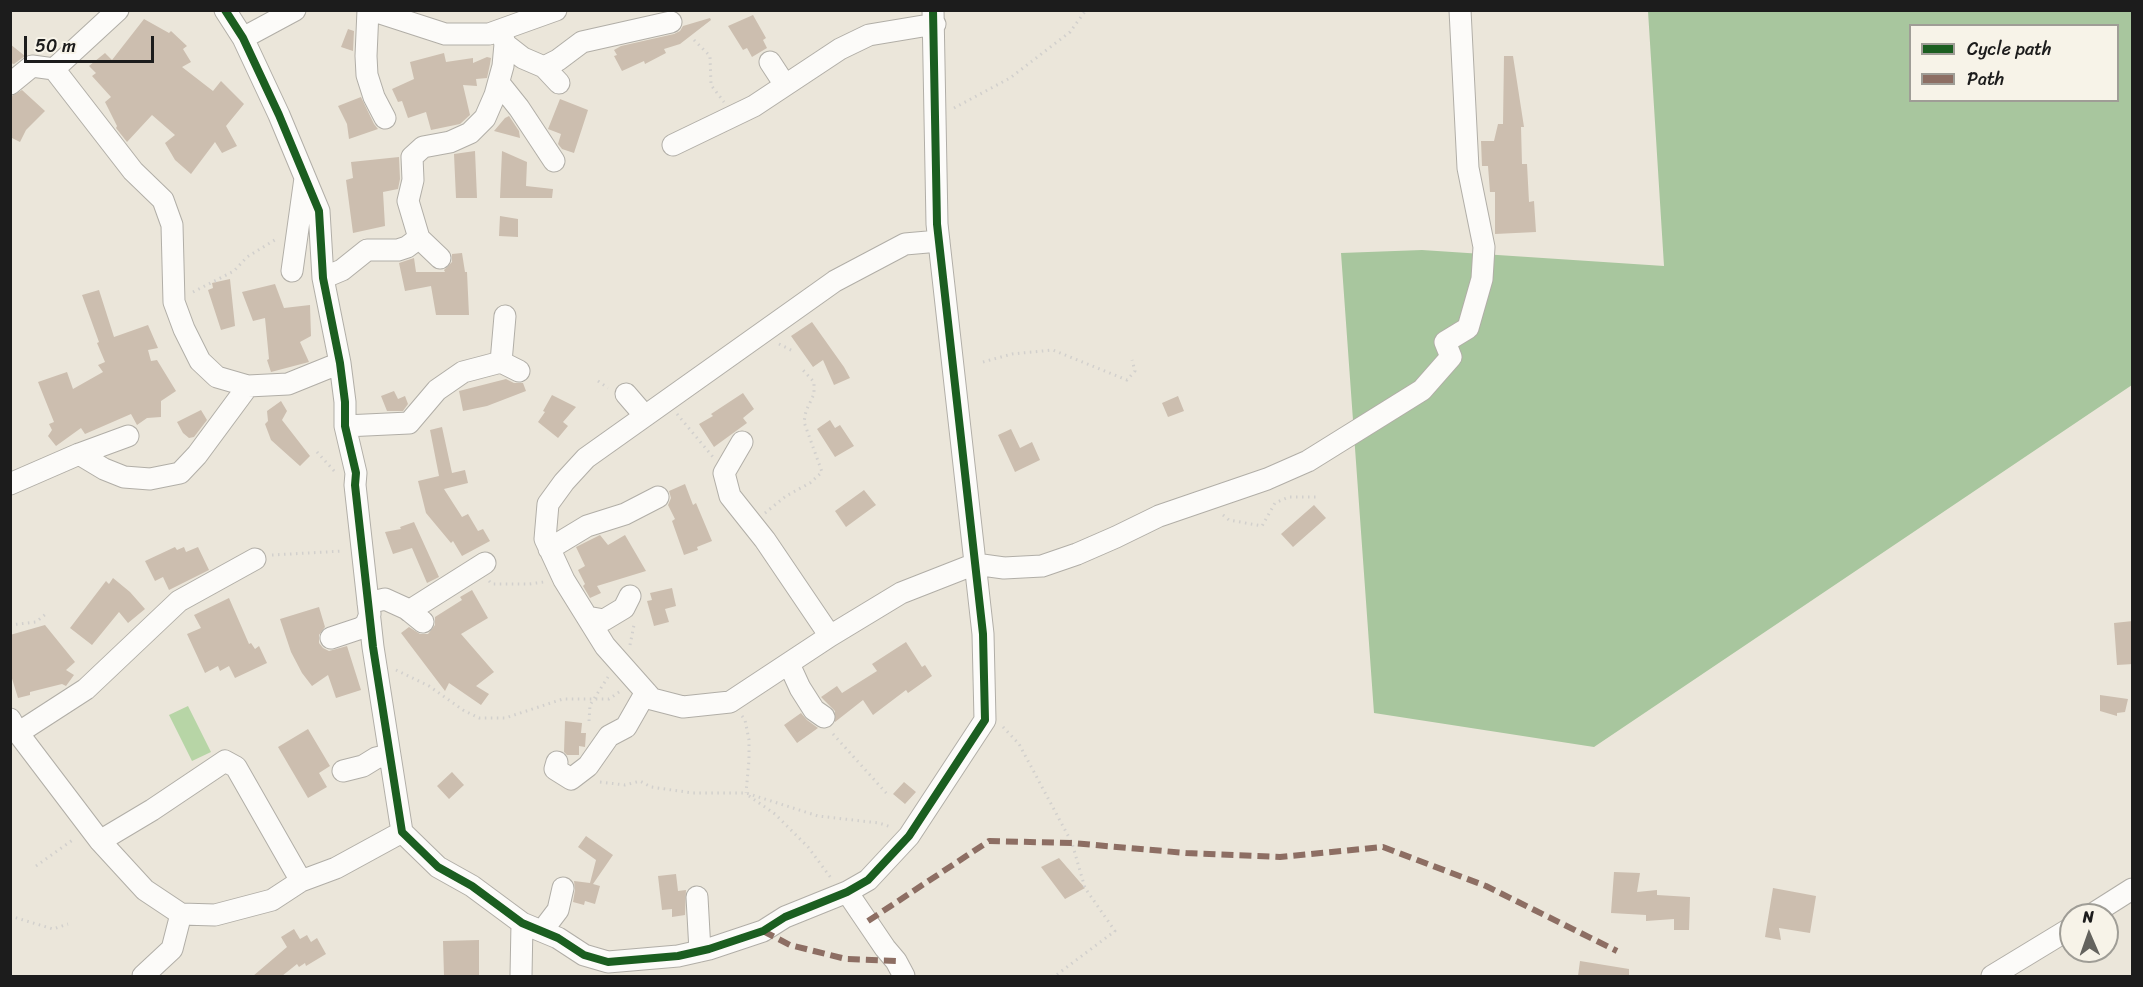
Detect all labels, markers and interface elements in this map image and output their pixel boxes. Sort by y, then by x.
scale bar [27,24,158,62]
legend [1909,24,2119,102]
text: 50 m [35,30,76,62]
text: Cycle path [1967,33,2051,65]
text: Path [1967,63,2004,95]
text: N [2082,902,2094,931]
north arrow [2059,903,2119,963]

